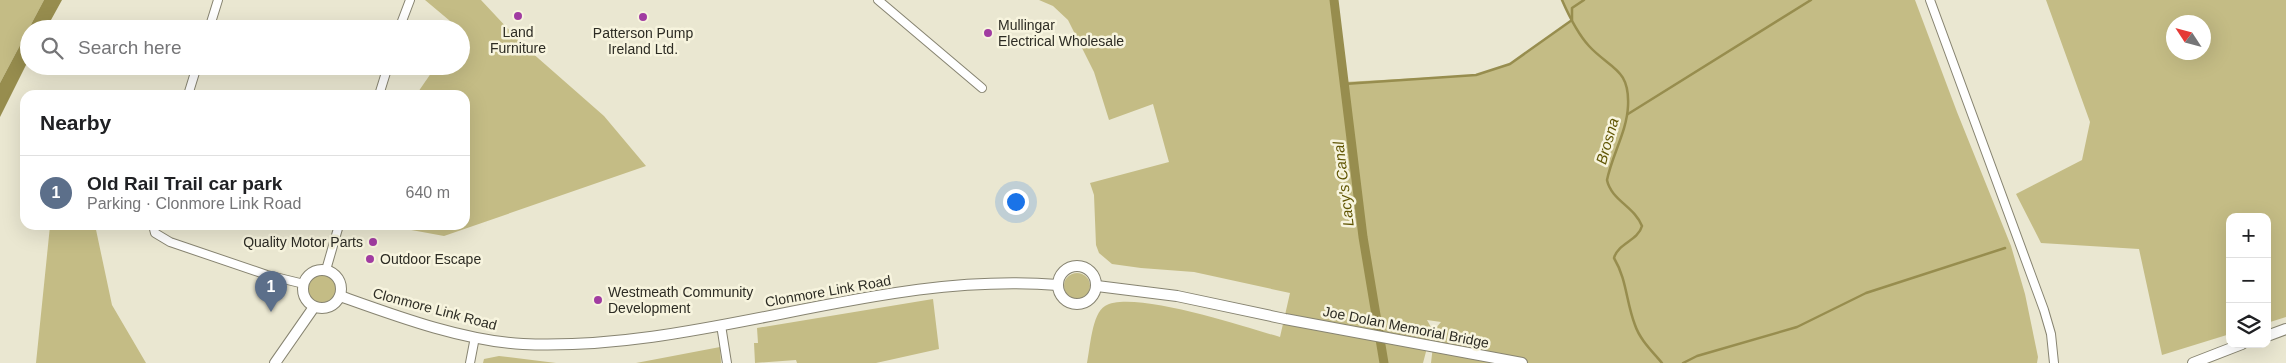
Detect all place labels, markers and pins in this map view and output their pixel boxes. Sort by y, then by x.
marker: Land Furniture [512,10,524,22]
marker: Patterson Pump Ireland Ltd. [637,11,649,23]
place label: Mullingar Electrical Wholesale [998,17,1124,49]
place label: Land Furniture [490,24,546,56]
place label: Patterson Pump Ireland Ltd. [593,25,693,57]
marker: Mullingar Electrical Wholesale [982,27,994,39]
place label: Quality Motor Parts [243,234,363,250]
marker: Quality Motor Parts [367,236,379,248]
place label: Outdoor Escape [380,251,481,267]
marker: Outdoor Escape [364,253,376,265]
pin: 1 [255,271,287,312]
place label: Westmeath Community Development [608,284,753,316]
marker: Westmeath Community Development [592,294,604,306]

